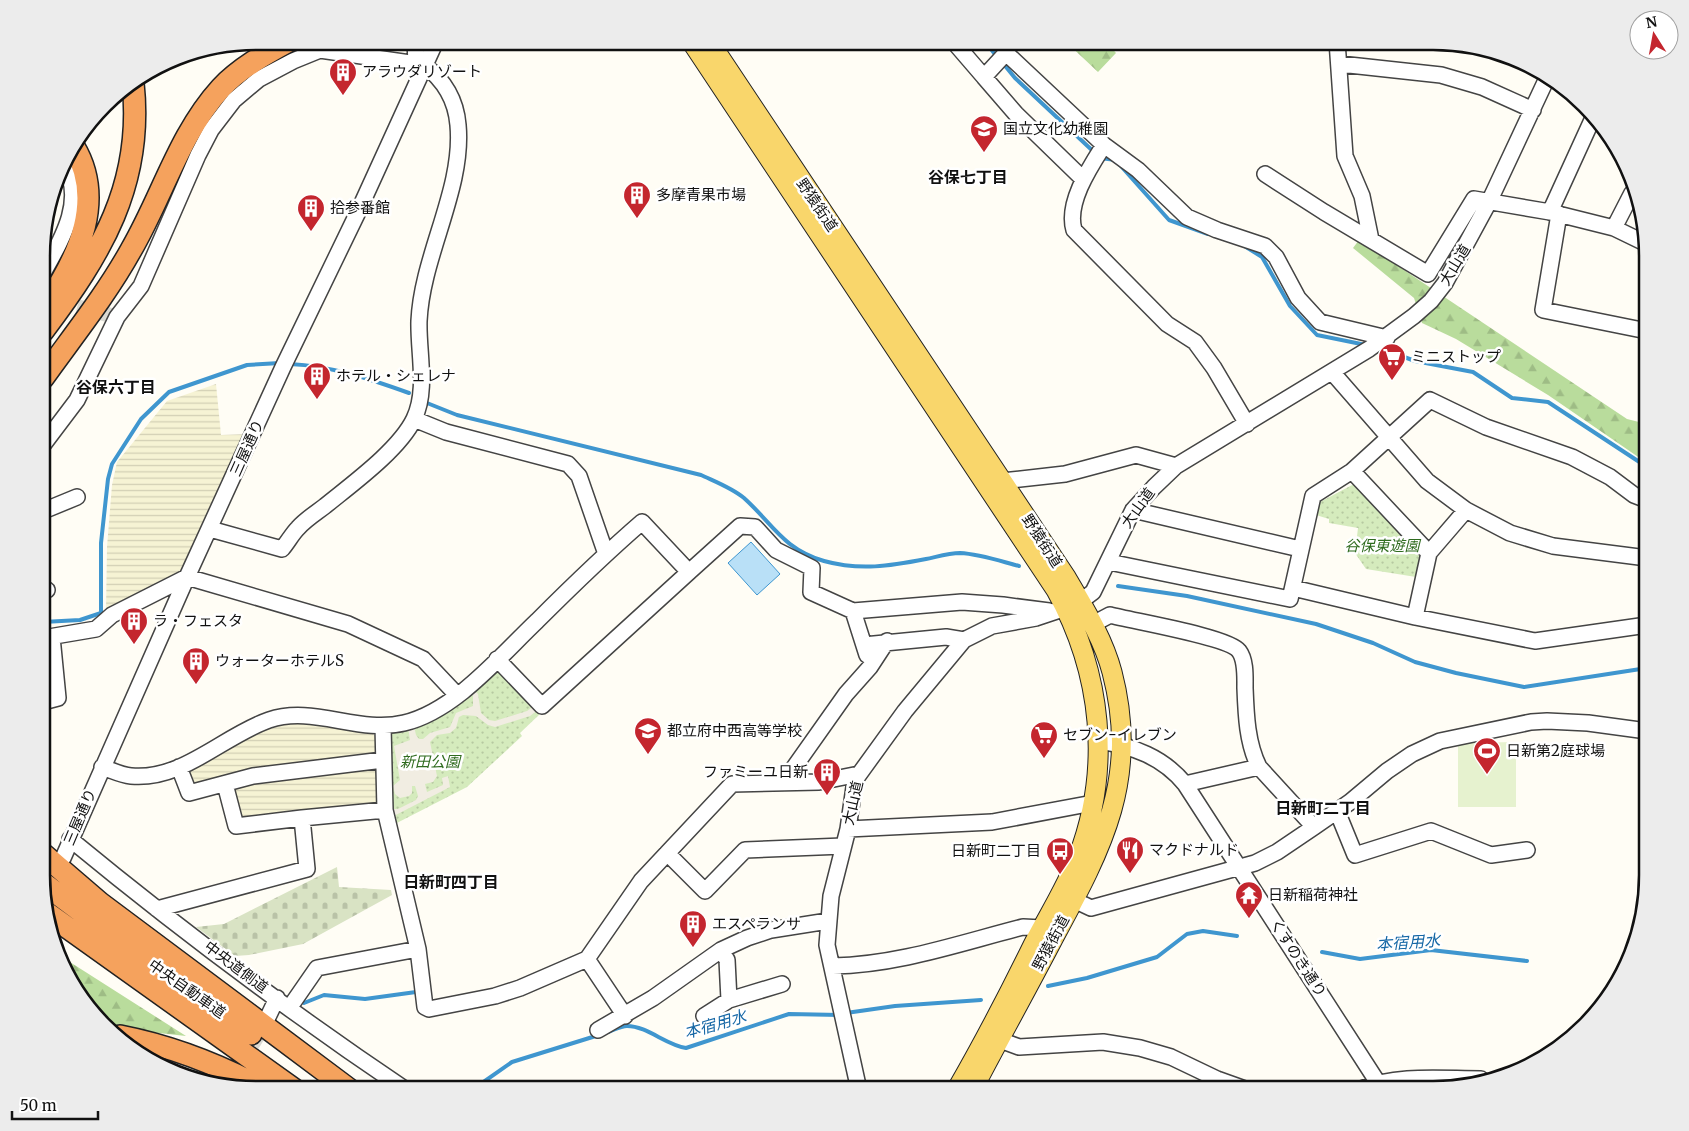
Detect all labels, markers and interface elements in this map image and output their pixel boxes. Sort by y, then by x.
north arrow [1629,10,1679,60]
text: N [1644,12,1659,32]
building icon: アラウダリゾート [328,57,358,96]
place label: アラウダリゾート [362,62,482,81]
school or university icon: 国立文化幼稚園 [969,114,999,153]
place label: 国立文化幼稚園 [1003,119,1108,138]
district label: 谷保七丁目 [928,167,1008,187]
street label: 野猿街道 [793,175,842,235]
building icon: 多摩青果市場 [622,180,652,219]
place label: 多摩青果市場 [656,185,746,204]
building icon: 拾参番館 [296,193,326,232]
place label: 拾参番館 [330,198,390,217]
street label: 大山道 [1435,241,1474,289]
supermarket icon: ミニストップ [1377,342,1407,381]
place label: ミニストップ [1411,347,1501,366]
building icon: ホテル・シェレナ [302,361,332,400]
place label: ホテル・シェレナ [336,366,456,385]
district label: 谷保六丁目 [76,377,156,397]
street label: 三屋通り [226,417,267,479]
street label: 大山道 [1117,484,1159,531]
street label: 野猿街道 [1018,510,1067,571]
park label: 谷保東遊園 [1344,536,1421,555]
building icon: ラ・フェスタ [119,606,149,645]
place label: ラ・フェスタ [153,611,243,630]
building icon: ウォーターホテルS [181,646,211,685]
place label: ウォーターホテルS [215,651,344,670]
school or university icon: 都立府中西高等学校 [633,716,663,755]
supermarket icon: セブン-イレブン [1029,720,1059,759]
place label: 都立府中西高等学校 [667,721,802,740]
place label: セブン-イレブン [1063,725,1177,744]
sports icon: 日新第2庭球場 [1472,736,1502,775]
place label: 日新第2庭球場 [1506,741,1605,760]
park label: 新田公園 [400,752,462,771]
building icon: ファミーユ日新 [812,757,842,796]
place label: ファミーユ日新 [703,762,808,781]
street label: 大山道 [838,779,867,827]
street label: 三屋通り [59,785,100,848]
district label: 日新町二丁目 [1275,798,1371,818]
restaurant icon: マクドナルド [1115,835,1145,874]
bus stop icon: 日新町二丁目 [1045,836,1075,875]
place label: マクドナルド [1149,840,1239,859]
place label: 日新町二丁目 [951,841,1041,860]
district label: 日新町四丁目 [403,872,499,892]
temple icon: 日新稲荷神社 [1234,880,1264,919]
place label: 日新稲荷神社 [1268,885,1358,904]
building icon: エスペランサ [678,909,708,948]
street label: 野猿街道 [1028,912,1073,974]
place label: エスペランサ [712,914,801,933]
street label: くすのき通り [1266,915,1331,1000]
water label: 本宿用水 [1375,930,1443,954]
street label: 中央道側道 [201,936,272,997]
street label: 中央自動車道 [145,955,230,1022]
water label: 本宿用水 [681,1005,750,1042]
scale bar [12,1088,99,1120]
text: 50 m [20,1096,57,1115]

